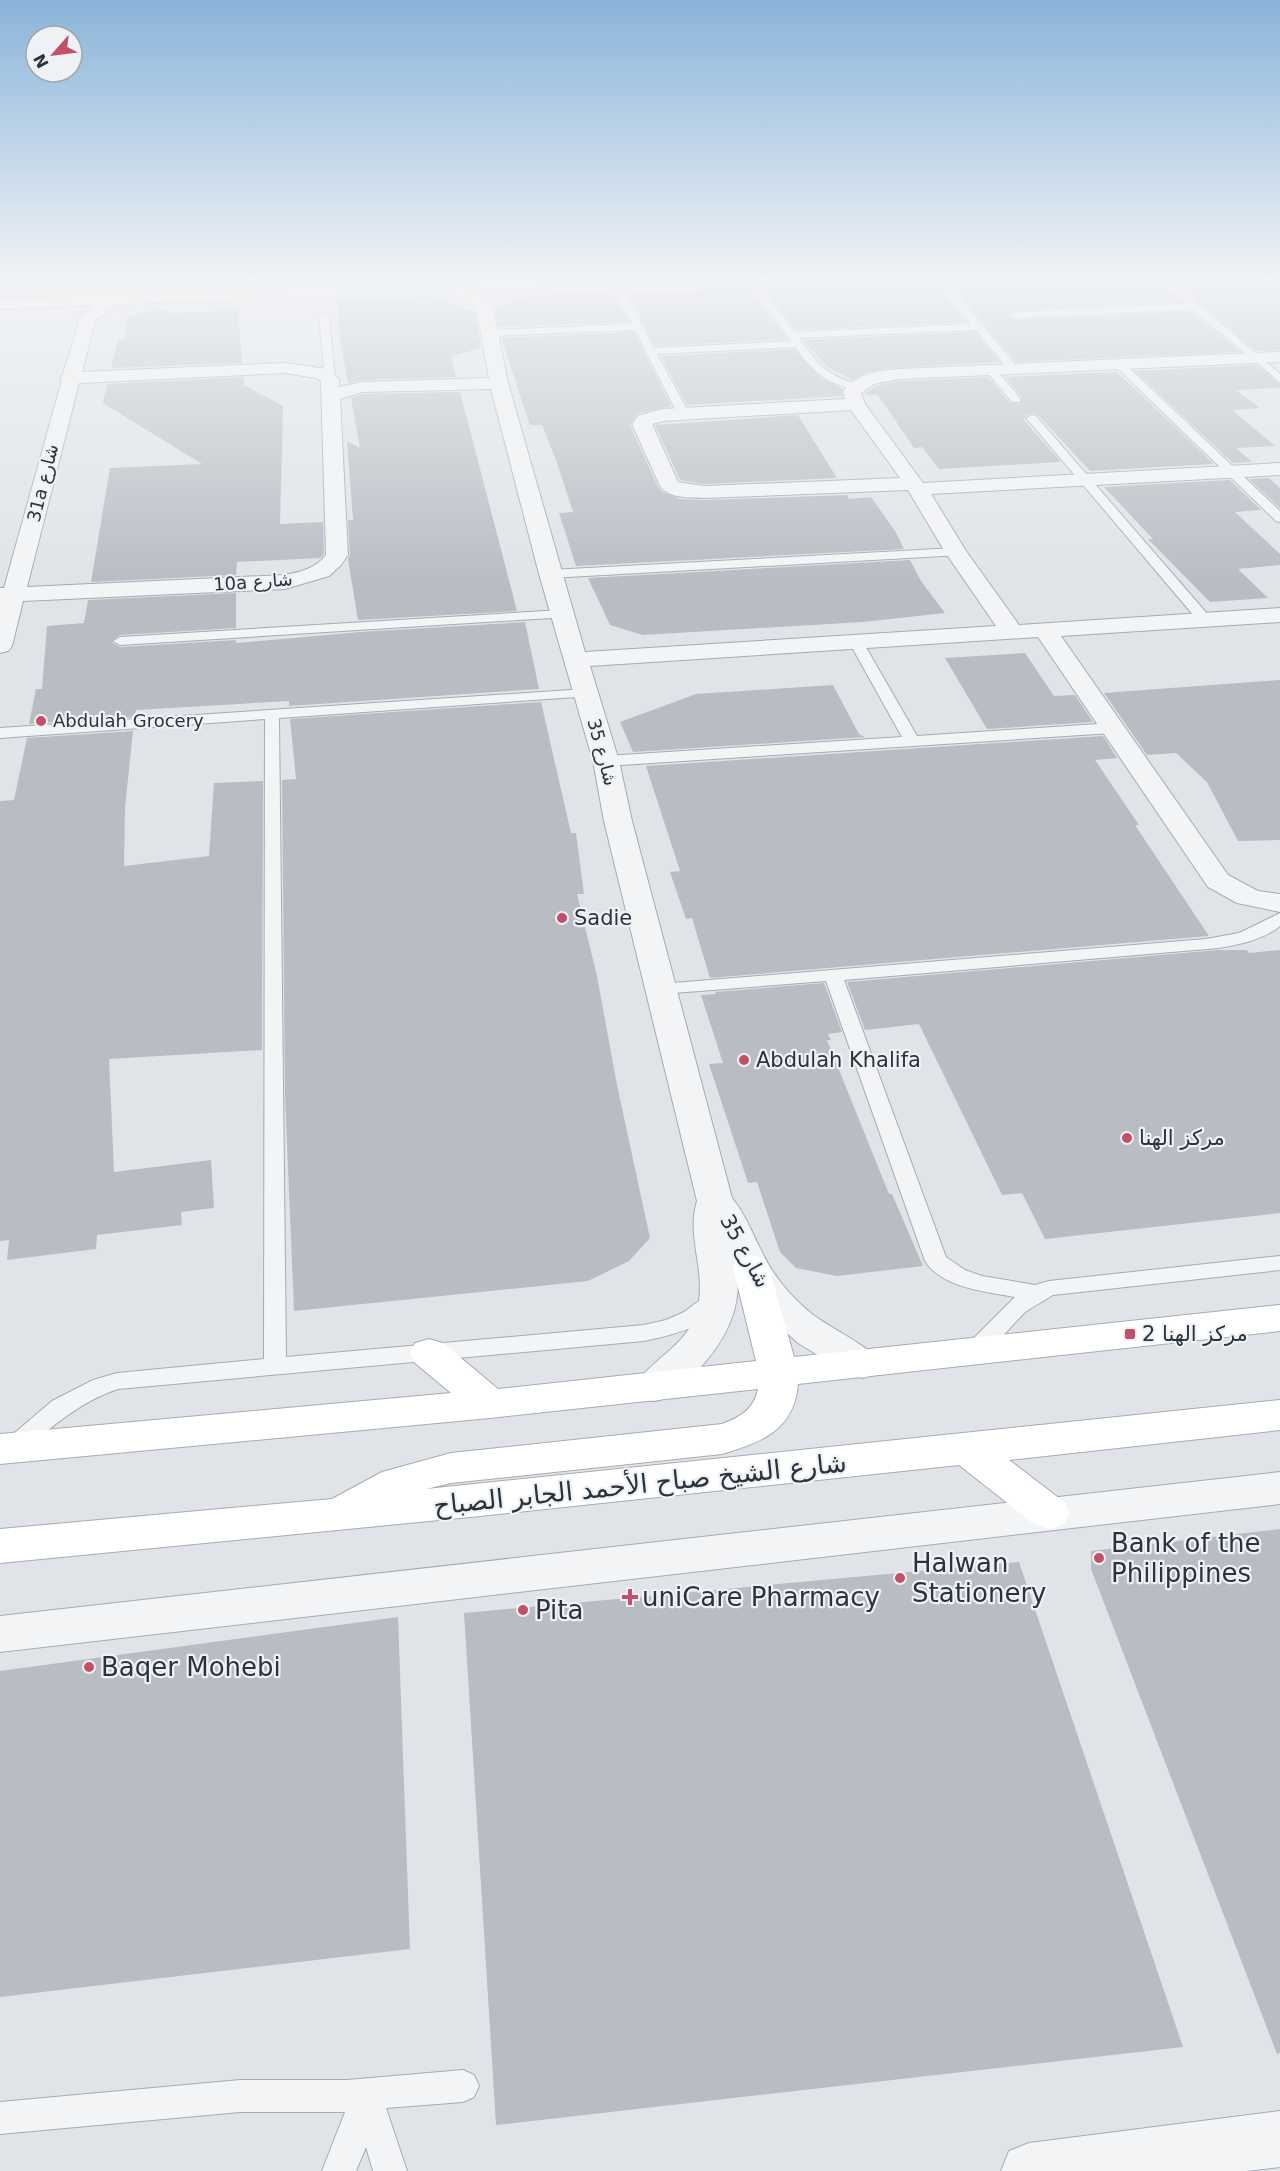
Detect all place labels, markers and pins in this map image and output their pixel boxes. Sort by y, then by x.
place label: Abdulah Grocery [53,710,204,731]
marker: Abdulah Grocery [34,714,48,728]
place label: Sadie [574,906,632,930]
marker: Sadie [555,911,569,925]
place label: Abdulah Khalifa [756,1048,921,1072]
marker: Abdulah Khalifa [737,1053,751,1067]
place label: مركز الهنا [1139,1126,1225,1150]
marker: مركز الهنا [1120,1131,1134,1145]
place label: مركز الهنا 2 [1142,1322,1248,1346]
marker: مركز الهنا 2 [1123,1327,1137,1341]
place label: Bank of the Philippines [1111,1528,1261,1588]
place label: Halwan Stationery [912,1548,1047,1608]
marker: Bank of the Philippines [1092,1551,1106,1565]
marker: Halwan Stationery [893,1571,907,1585]
place label: uniCare Pharmacy [642,1582,880,1612]
marker: uniCare Pharmacy [623,1590,637,1604]
place label: Pita [535,1595,583,1625]
marker: Pita [516,1603,530,1617]
place label: Baqer Mohebi [101,1652,281,1682]
marker: Baqer Mohebi [82,1660,96,1674]

